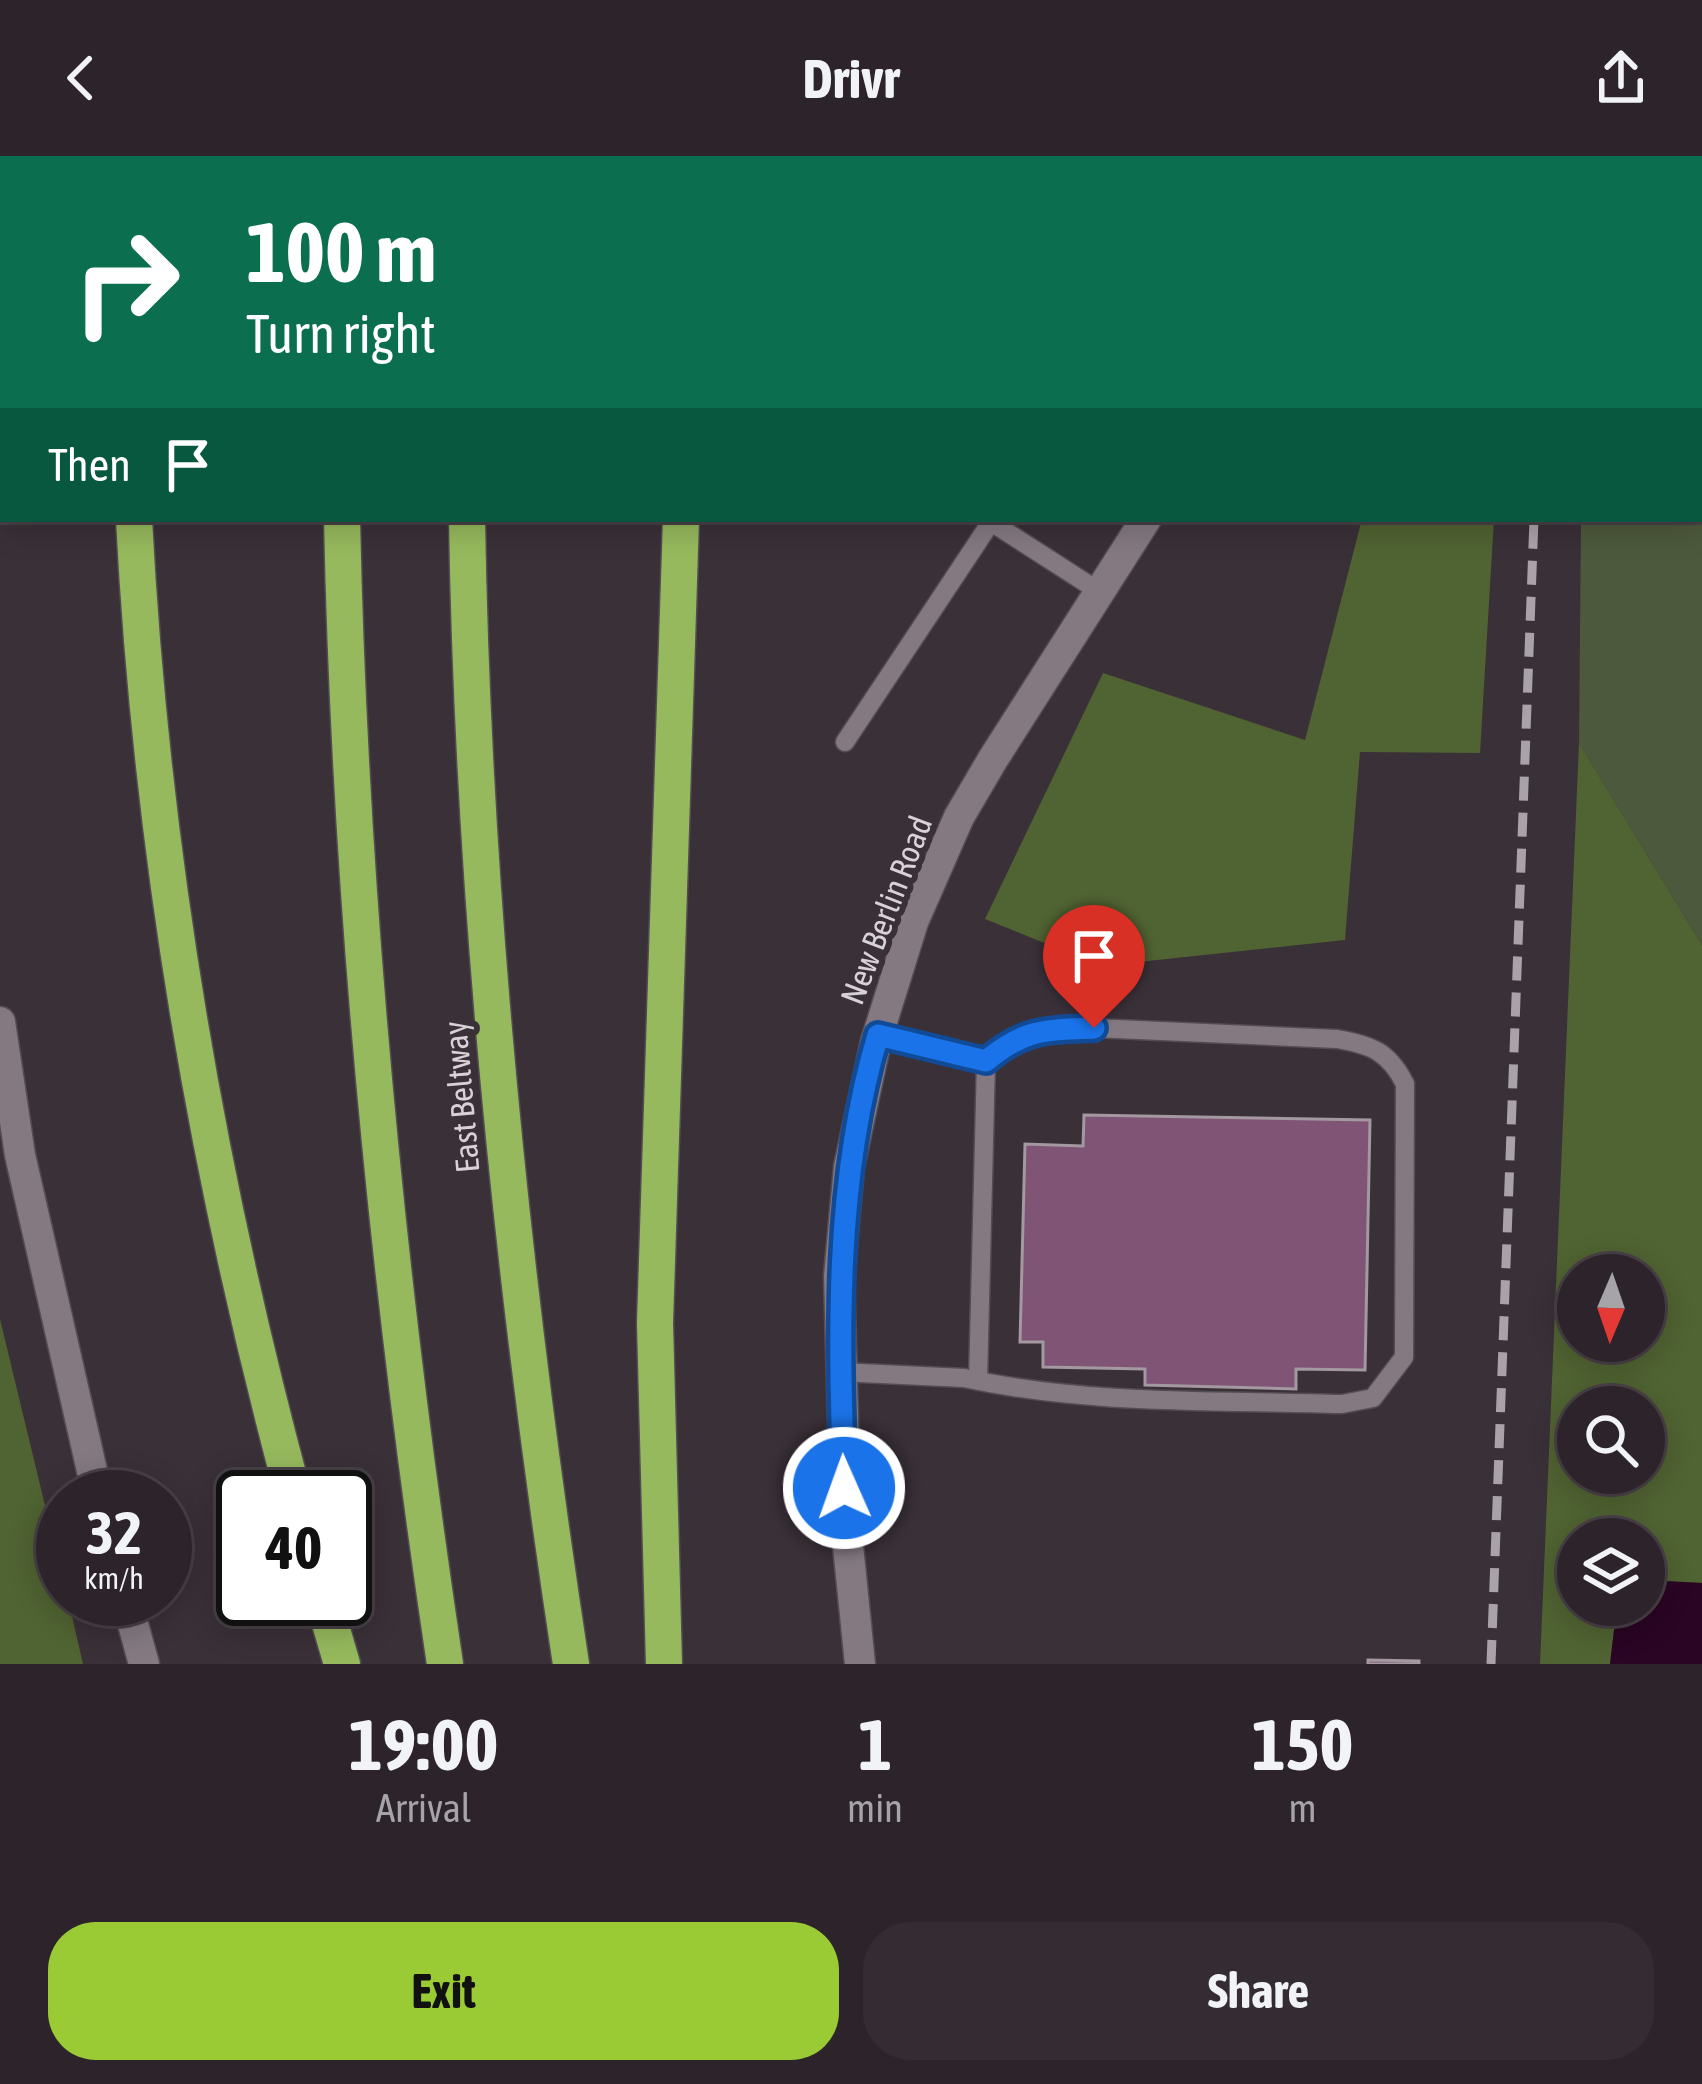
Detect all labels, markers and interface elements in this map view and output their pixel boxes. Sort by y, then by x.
icon: back [48,45,114,111]
icon: share [1588,45,1654,111]
text: Drivr [803,48,899,109]
icon: right [48,204,204,360]
text: 100 m [246,204,436,300]
text: Turn right [246,303,436,364]
icon: arrive [155,432,221,498]
text: Then [48,439,131,491]
street label: New Berlin Road [833,811,939,1009]
pin [1043,905,1145,1028]
icon: arrive [1061,923,1127,989]
street label: East Beltway [435,1020,487,1174]
north arrow [1557,1254,1665,1362]
map controls [1557,1254,1665,1626]
button: search [1557,1386,1665,1494]
position arrow [781,1425,907,1551]
speed limit sign: 40 [216,1470,372,1626]
text: 32 [86,1498,142,1567]
button: layers [1557,1518,1665,1626]
text: km/h [84,1561,144,1595]
text: 19:00 [349,1703,498,1785]
text: 1 [858,1703,892,1785]
text: 150 [1252,1703,1353,1785]
text: Arrival [376,1786,471,1830]
text: min [847,1786,903,1830]
text: m [1288,1786,1317,1830]
button: Exit [48,1922,839,2060]
button: Share [863,1922,1654,2060]

